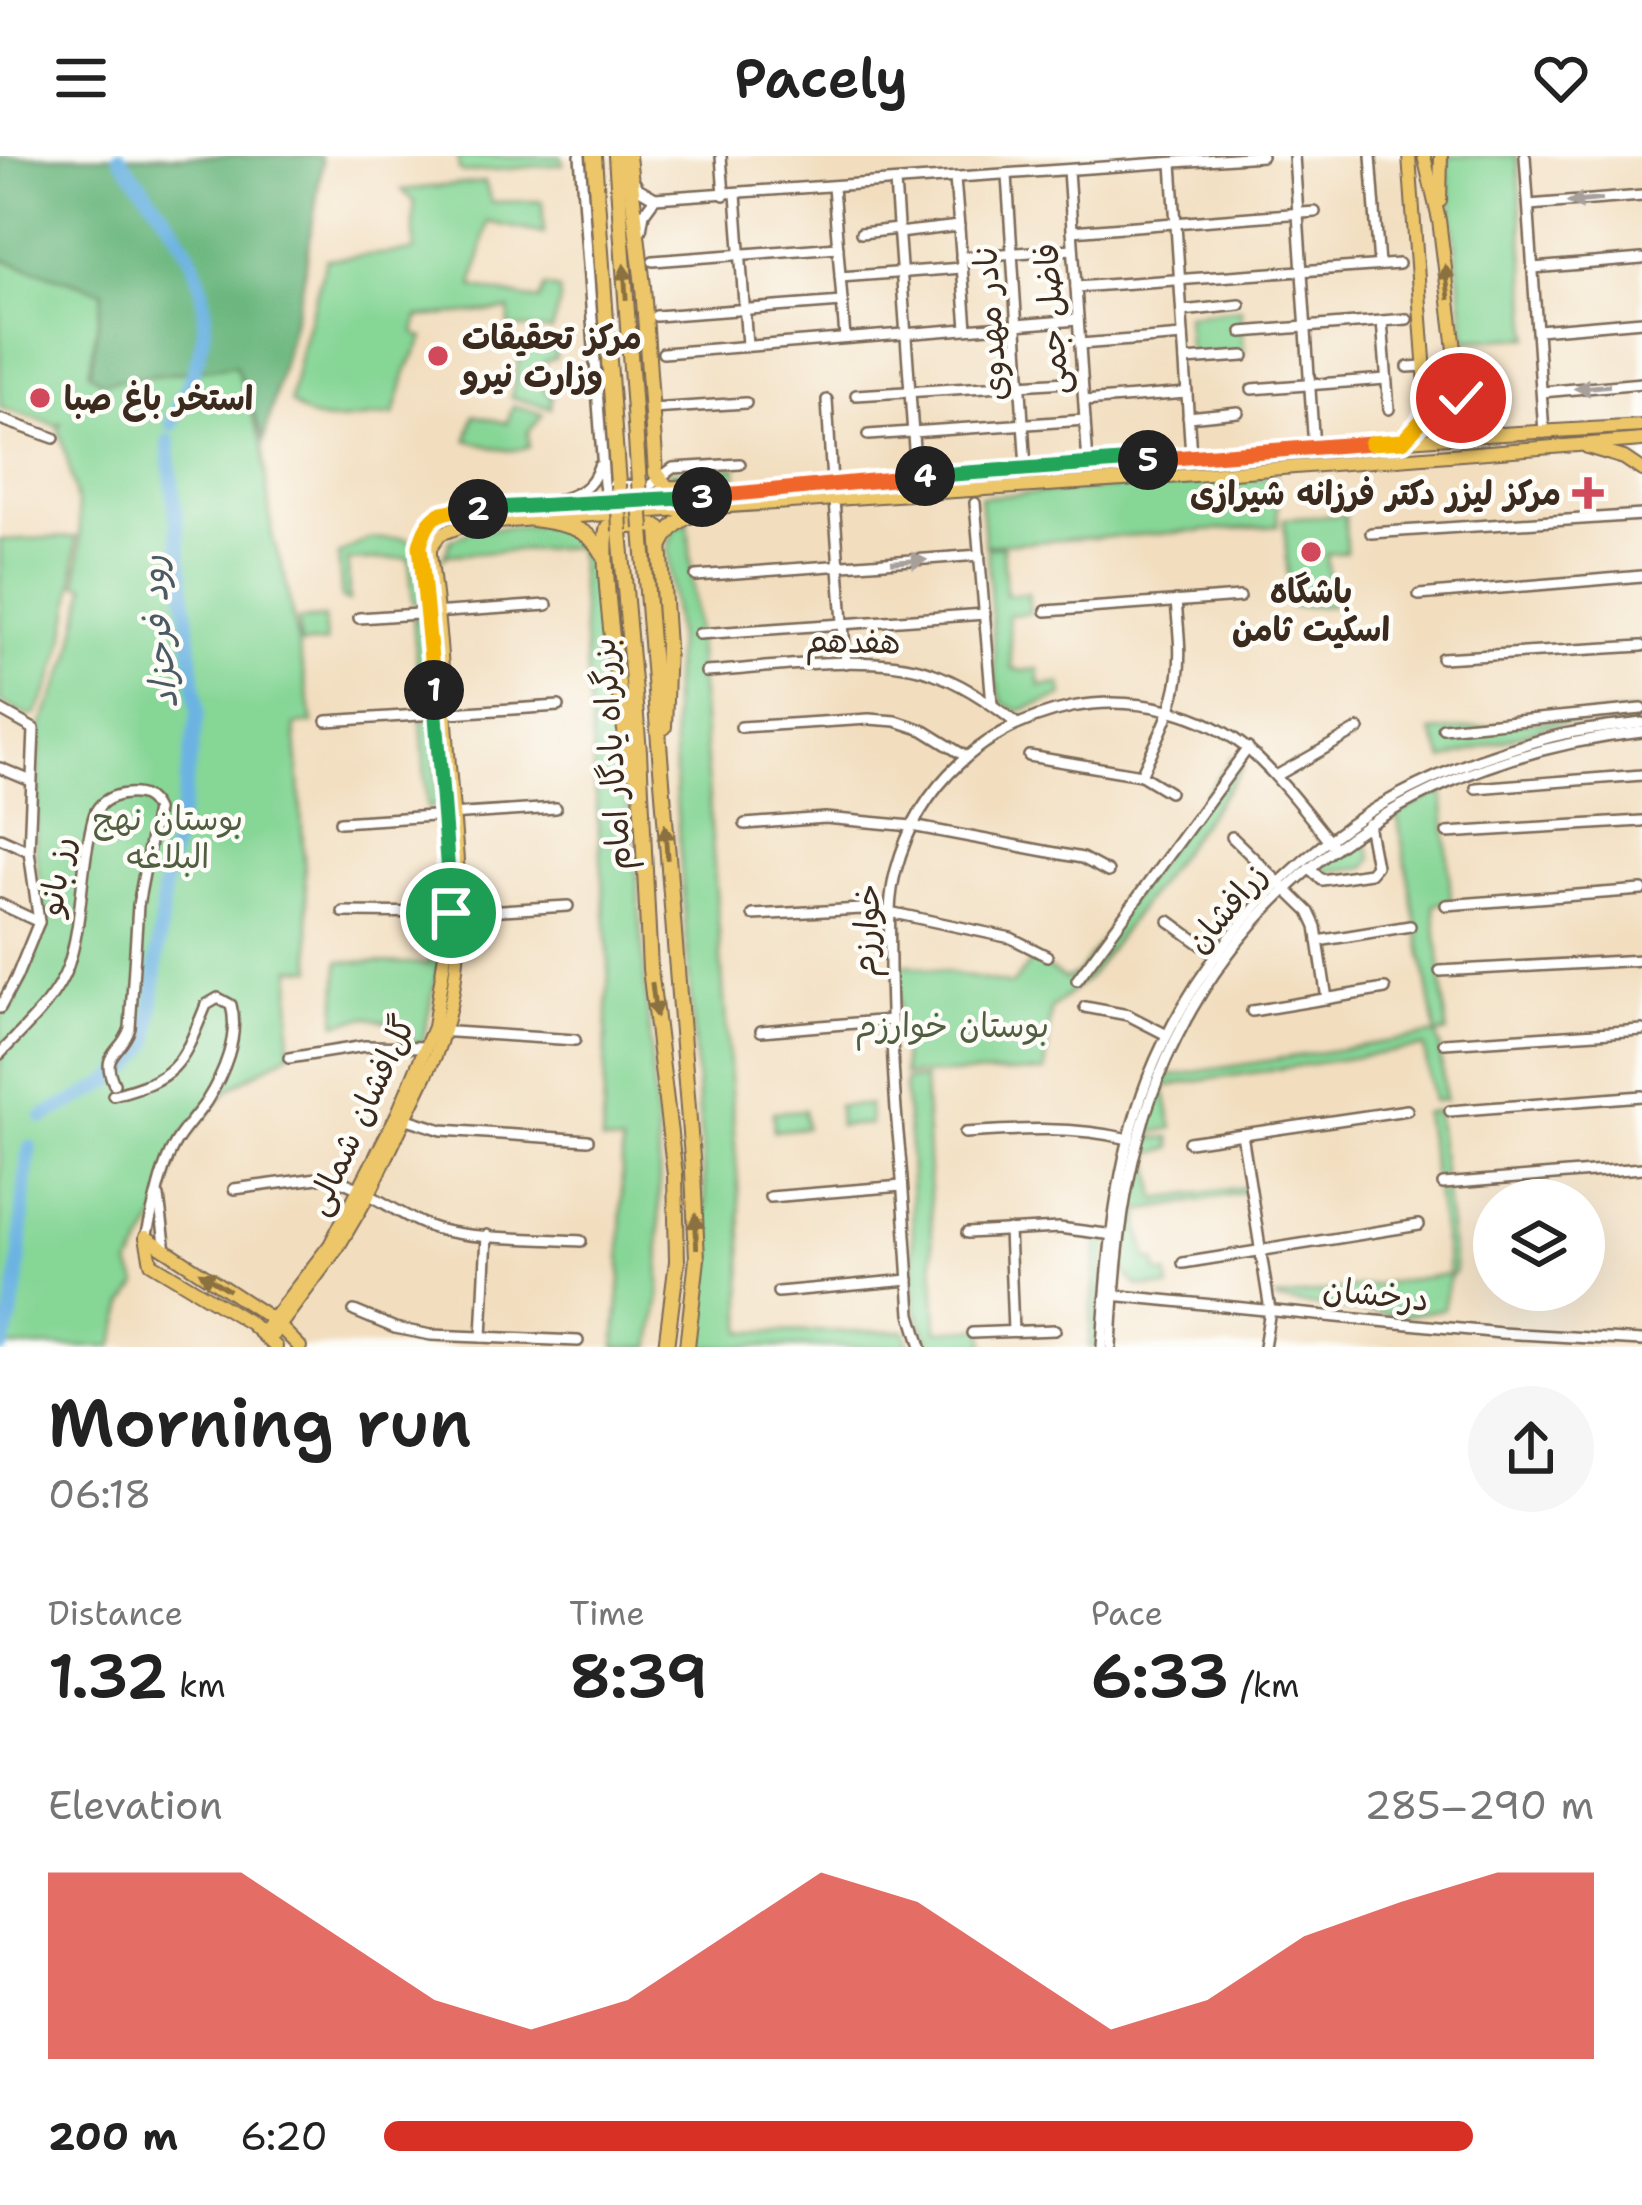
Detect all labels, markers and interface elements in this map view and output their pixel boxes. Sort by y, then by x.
text: Pacely [734,42,908,114]
icon: menu [48,45,114,111]
icon: heart [1528,45,1594,111]
one-way arrow [1566,191,1604,210]
street label: فاضل جمی [1023,242,1079,396]
street label: نادر مهدوی [962,243,1018,403]
one-way arrow [615,263,634,300]
one-way arrow [1437,263,1456,300]
place label: مرکز تحقیقات وزارت نیرو [459,315,642,398]
marker: مرکز تحقیقات وزارت نیرو [425,343,451,369]
pin [1410,347,1512,449]
icon: check [1428,365,1494,431]
place label: استخر باغ صبا [64,376,253,422]
one-way arrow [1573,378,1610,397]
marker: استخر باغ صبا [27,385,53,411]
pin: 5 [1118,430,1178,490]
text: 5 [1138,437,1158,482]
pin: 4 [895,446,955,506]
text: 4 [913,453,937,498]
pin: 3 [672,467,732,527]
place label: مرکز لیزر دکتر فرزانه شیرازی [1190,471,1561,516]
text: 3 [690,474,714,519]
marker: مرکز لیزر دکتر فرزانه شیرازی [1572,477,1604,509]
pin: 2 [448,479,508,539]
text: 2 [466,486,490,531]
marker: باشگاه اسکیت ثامن [1298,539,1324,565]
one-way arrow [891,551,928,570]
water label: رود فرحزاد [127,553,189,711]
place label: باشگاه اسکیت ثامن [1232,569,1390,652]
street label: هفدهم [805,618,901,667]
street label: بزرگراه یادگار امام [580,636,645,872]
pin: 1 [404,660,464,720]
text: 1 [426,667,442,712]
park label: بوستان نهج البلاغه [93,796,243,879]
one-way arrow [657,823,676,860]
street label: رز بانو [27,833,84,922]
street label: زرافشان [1175,854,1277,962]
pin [400,862,502,964]
icon: arrive [418,880,484,946]
street label: خوارزم [841,882,894,978]
one-way arrow [645,981,664,1019]
park label: بوستان خوارزم [855,1003,1049,1051]
street label: گل‌افشان شمالی [294,1008,426,1222]
map controls [1473,1179,1605,1311]
button: layers [1473,1179,1605,1311]
one-way arrow [686,1211,705,1249]
street label: درخشان [1321,1266,1431,1322]
one-way arrow [197,1271,230,1293]
text: Morning run [48,1379,472,1467]
button: share [1468,1386,1594,1512]
text: 06:18 [48,1468,151,1520]
text: Distance [48,1591,183,1636]
text: Time [569,1591,645,1636]
text: Pace [1091,1591,1163,1636]
text: 1.32 [48,1636,168,1716]
text: 8:39 [569,1636,708,1716]
text: 6:33 [1091,1636,1229,1716]
text: km [168,1663,226,1708]
text: /km [1229,1663,1300,1708]
text: Elevation [48,1779,223,1831]
text: 285–290 m [1364,1779,1594,1831]
text: 200 m [48,2110,178,2162]
text: 6:20 [240,2110,328,2162]

